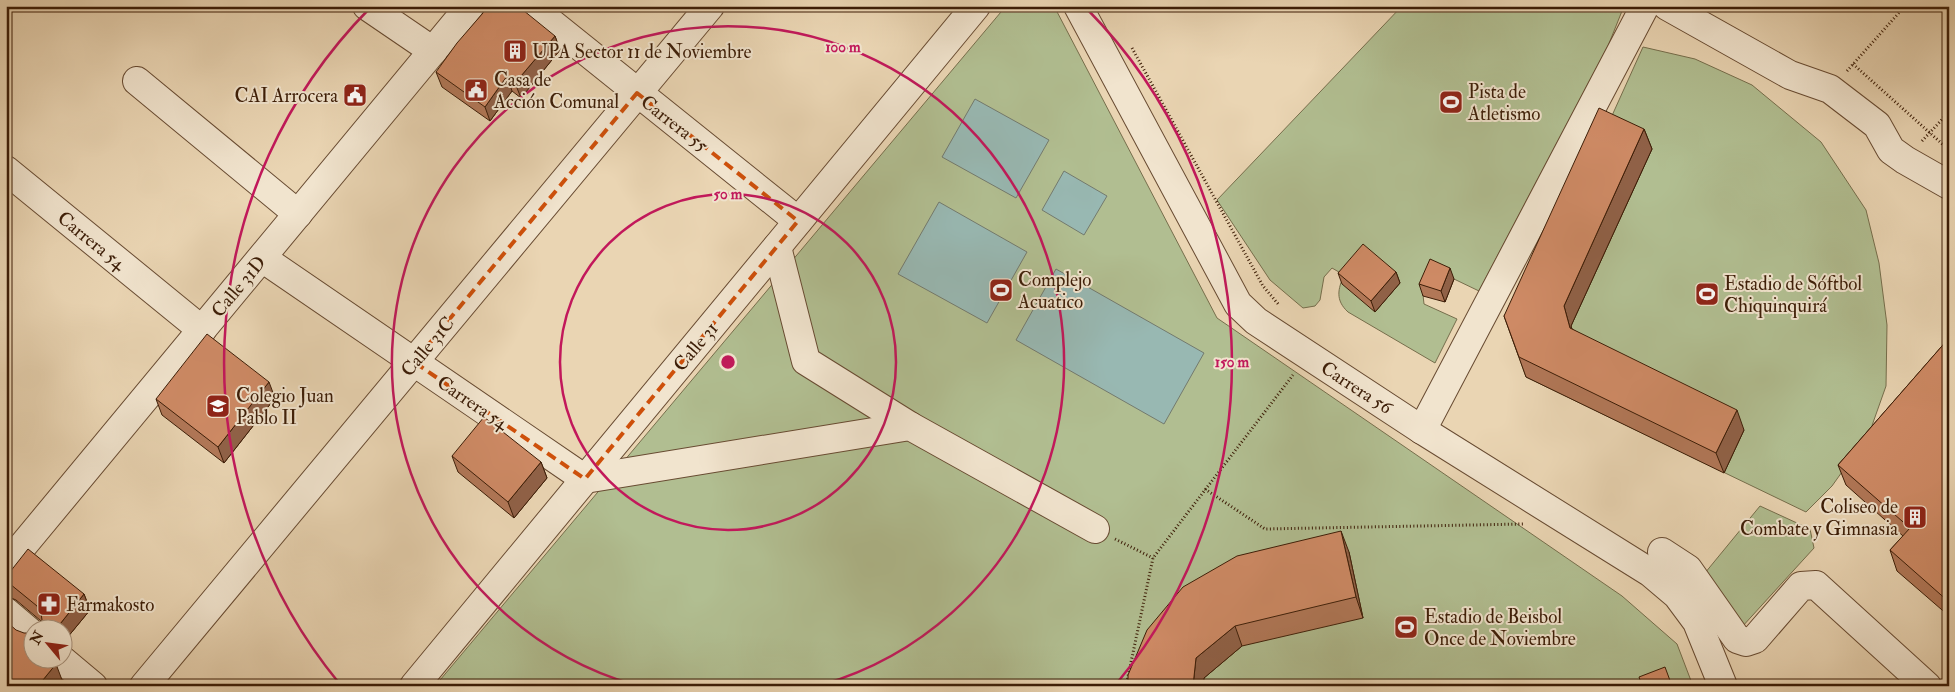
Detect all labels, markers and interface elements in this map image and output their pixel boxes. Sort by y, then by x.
building icon: UPA Sector 11 de Noviembre [502,38,528,64]
text: 100 m [825,38,861,57]
place label: UPA Sector 11 de Noviembre [532,40,751,64]
place label: Casa de Acción Comunal [493,68,619,114]
public building icon: Casa de Acción Comunal [463,77,489,103]
place label: Pista de Atletismo [1467,80,1541,126]
public building icon: CAI Arrocera [342,82,368,108]
place label: CAI Arrocera [235,84,338,108]
sports icon: Pista de Atletismo [1438,89,1464,115]
street label: Carrera 55 [636,90,714,158]
text: 50 m [714,185,743,204]
street label: Carrera 54 [52,206,131,276]
street label: Calle 31D [206,251,271,322]
place label: Complejo Acuatico [1017,268,1092,314]
place label: Estadio de Sóftbol Chiquinquirá [1724,272,1862,318]
sports icon: Complejo Acuatico [988,277,1014,303]
sports icon: Estadio de Sóftbol Chiquinquirá [1694,281,1720,307]
street label: Calle 31C [396,312,460,382]
street label: Calle 31 [668,317,723,376]
centre of rings [719,353,737,371]
text: 150 m [1215,353,1249,372]
street label: Carrera 56 [1316,356,1398,421]
street label: Carrera 54 [432,370,513,436]
place label: Colegio Juan Pablo II [236,384,334,430]
school or university icon: Colegio Juan Pablo II [205,393,231,419]
place label: Coliseo de Combate y Gimnasia [1740,495,1898,541]
building icon: Coliseo de Combate y Gimnasia [1902,504,1928,530]
pharmacy icon: Farmakosto [36,591,62,617]
place label: Farmakosto [66,593,155,617]
place label: Estadio de Beisbol Once de Noviembre [1424,605,1576,651]
sports icon: Estadio de Beisbol Once de Noviembre [1393,614,1419,640]
north arrow [22,620,72,670]
text: N [26,628,48,648]

